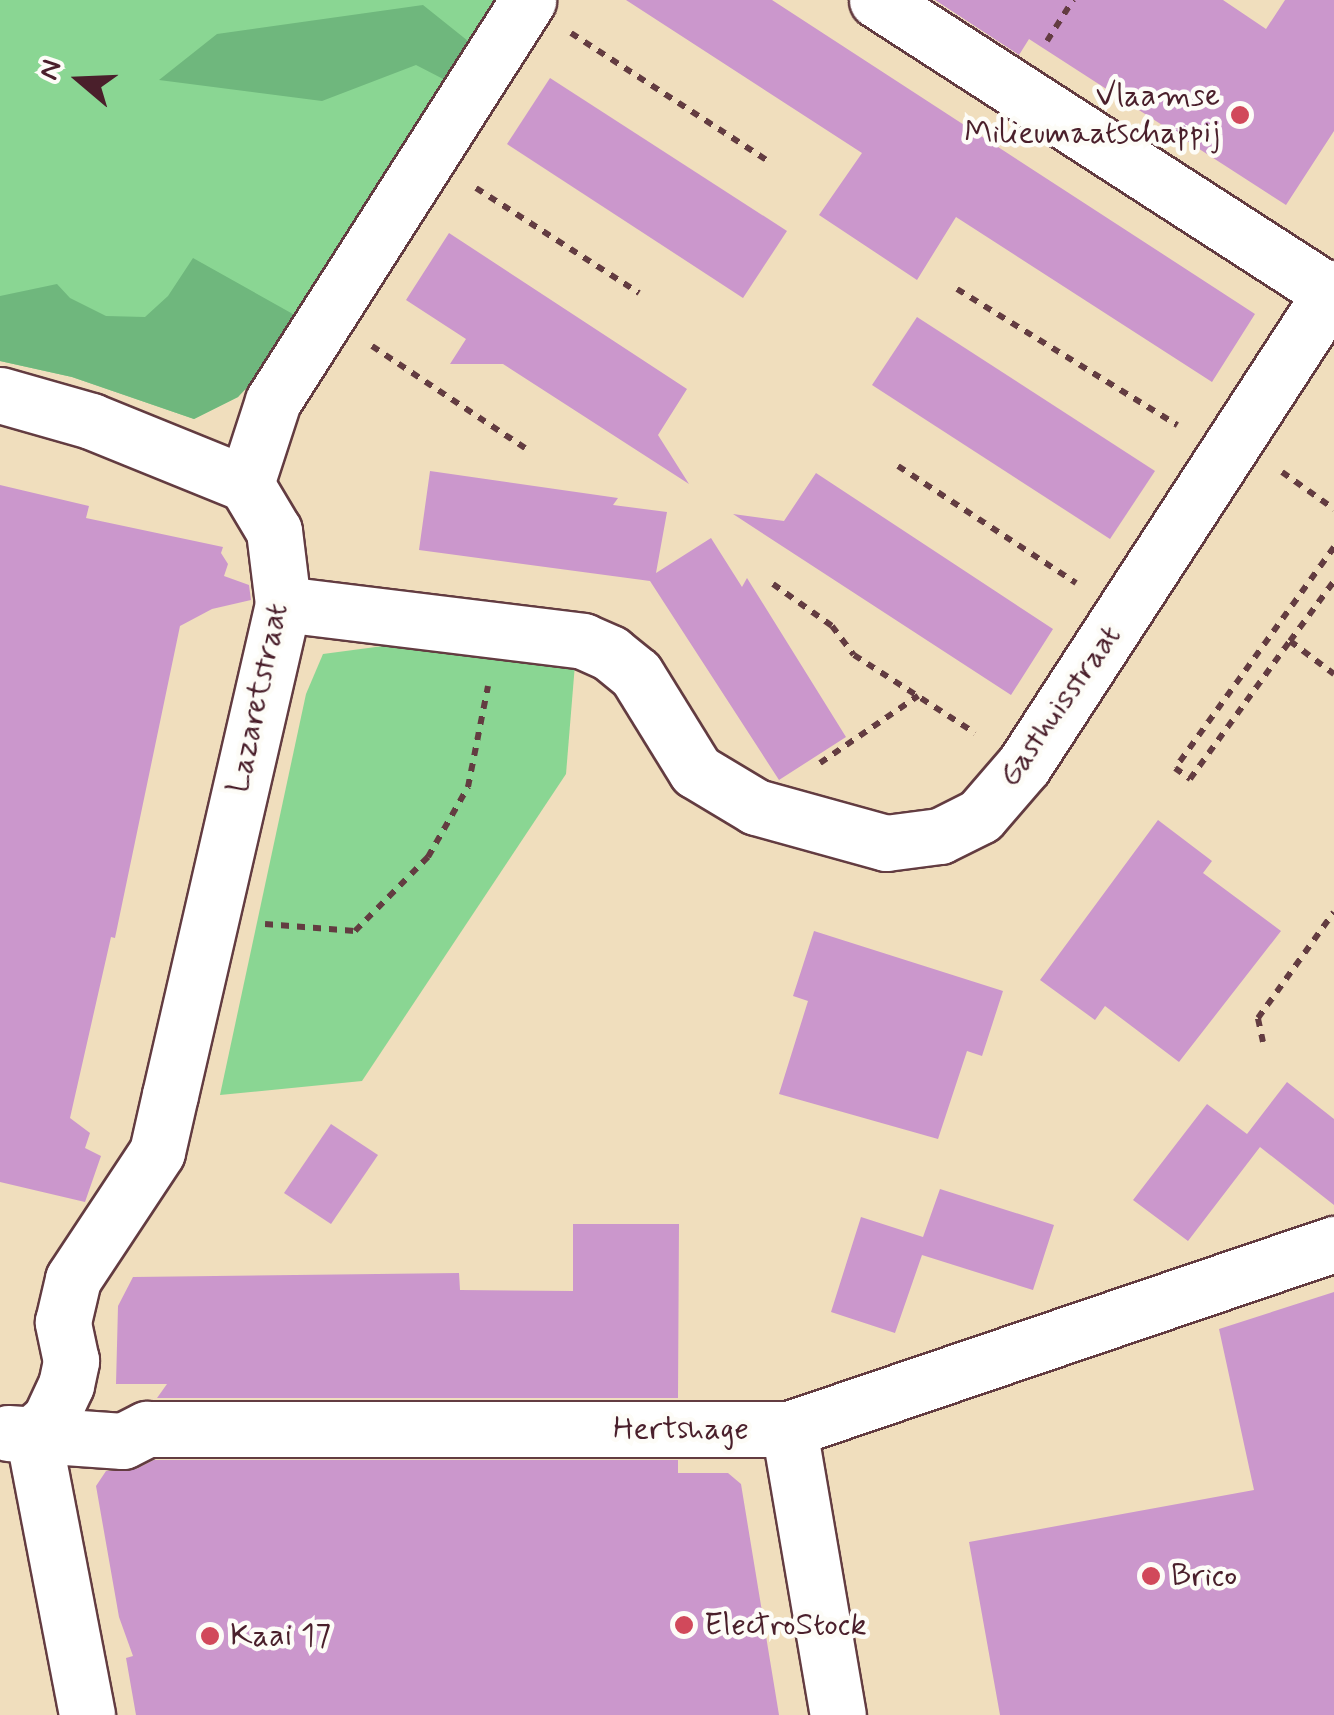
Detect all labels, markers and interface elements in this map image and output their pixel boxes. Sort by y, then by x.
north arrow [30,30,130,130]
text: N [31,55,72,85]
place label: Vlaamse Milieumaatschappij [964,78,1220,153]
marker: Vlaamse Milieumaatschappij [1229,104,1251,126]
street label: Lazaretstraat [219,600,297,796]
street label: Gasthuisstraat [990,618,1130,794]
street label: Hertshage [613,1410,749,1448]
place label: Brico [1171,1557,1237,1595]
marker: Brico [1140,1565,1162,1587]
place label: ElectroStock [704,1606,867,1644]
marker: ElectroStock [673,1614,695,1636]
place label: Kaai 17 [230,1617,331,1655]
marker: Kaai 17 [199,1625,221,1647]

